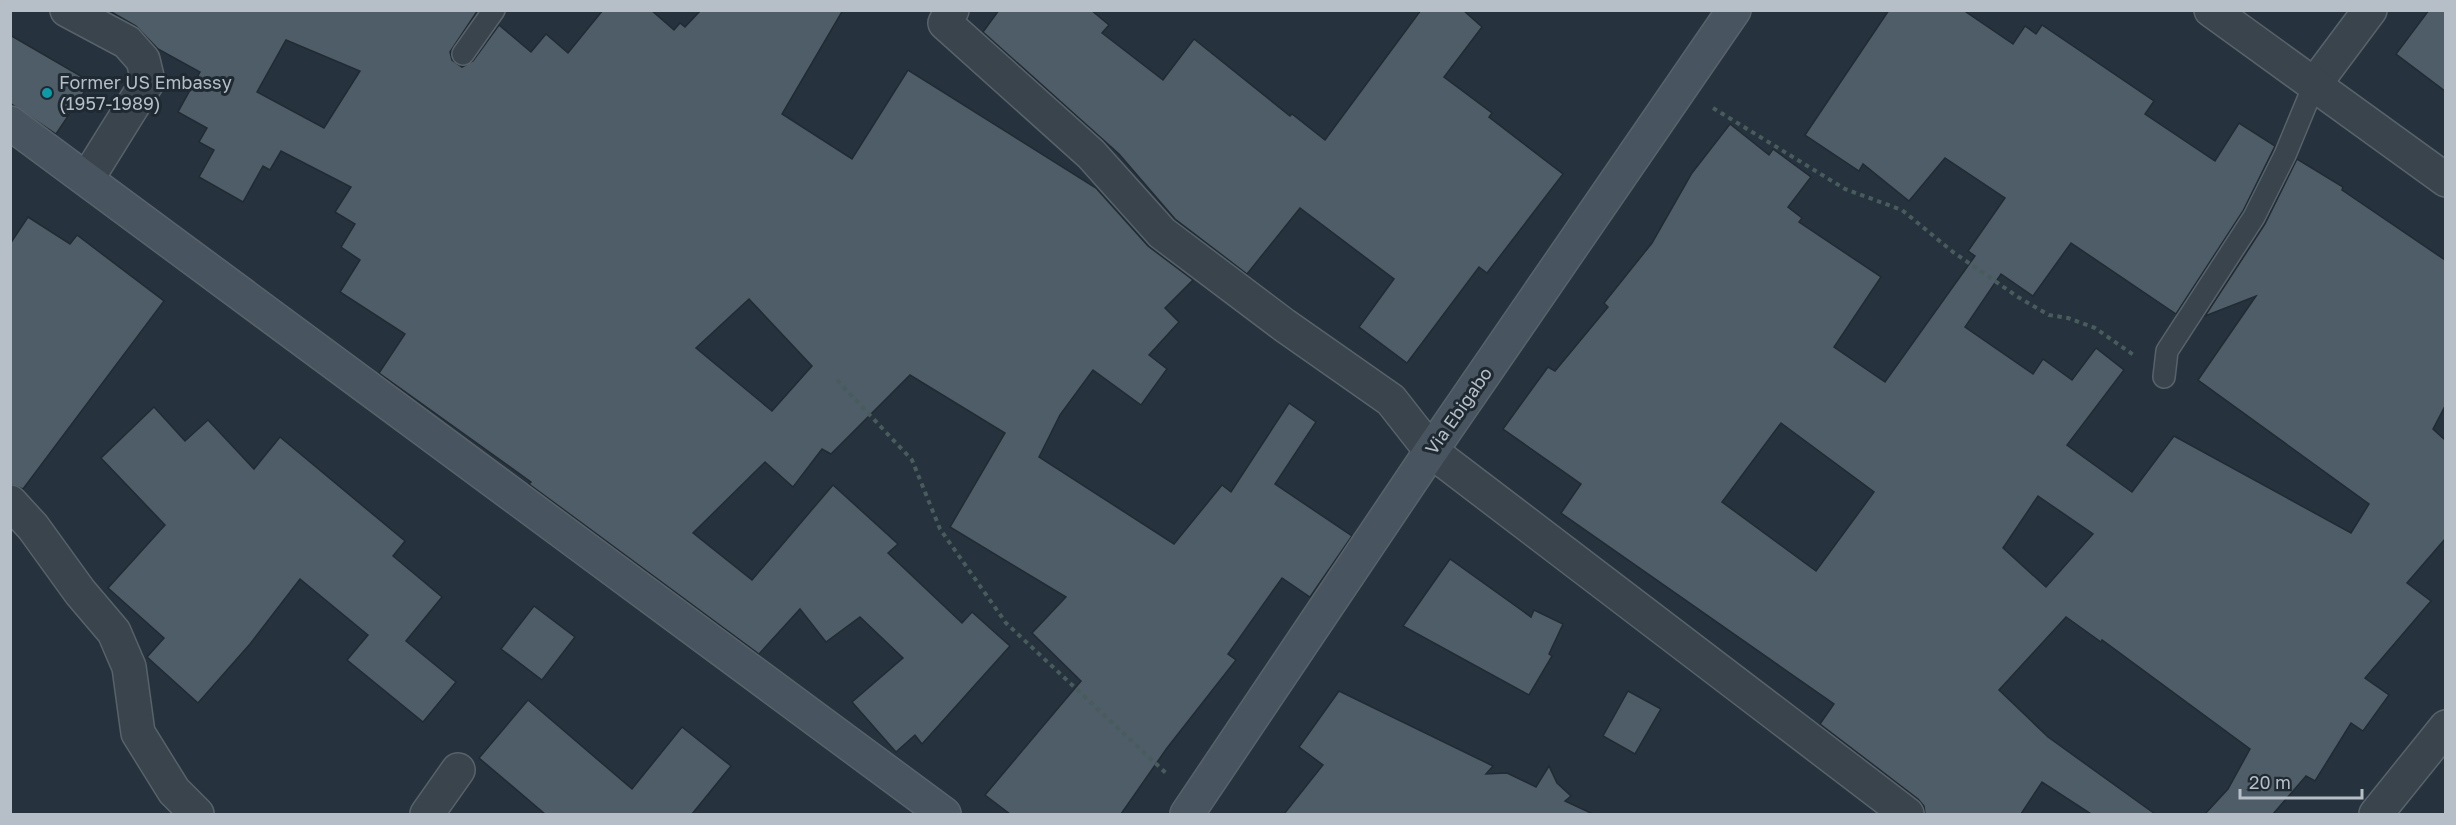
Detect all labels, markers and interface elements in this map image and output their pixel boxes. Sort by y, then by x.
place label: Former US Embassy (1957-1989) [59,71,232,114]
marker: Former US Embassy (1957-1989) [40,86,54,100]
street label: Via Ebigabo [1420,363,1496,458]
scale bar [2240,762,2362,800]
text: 20 m [2249,771,2291,793]

